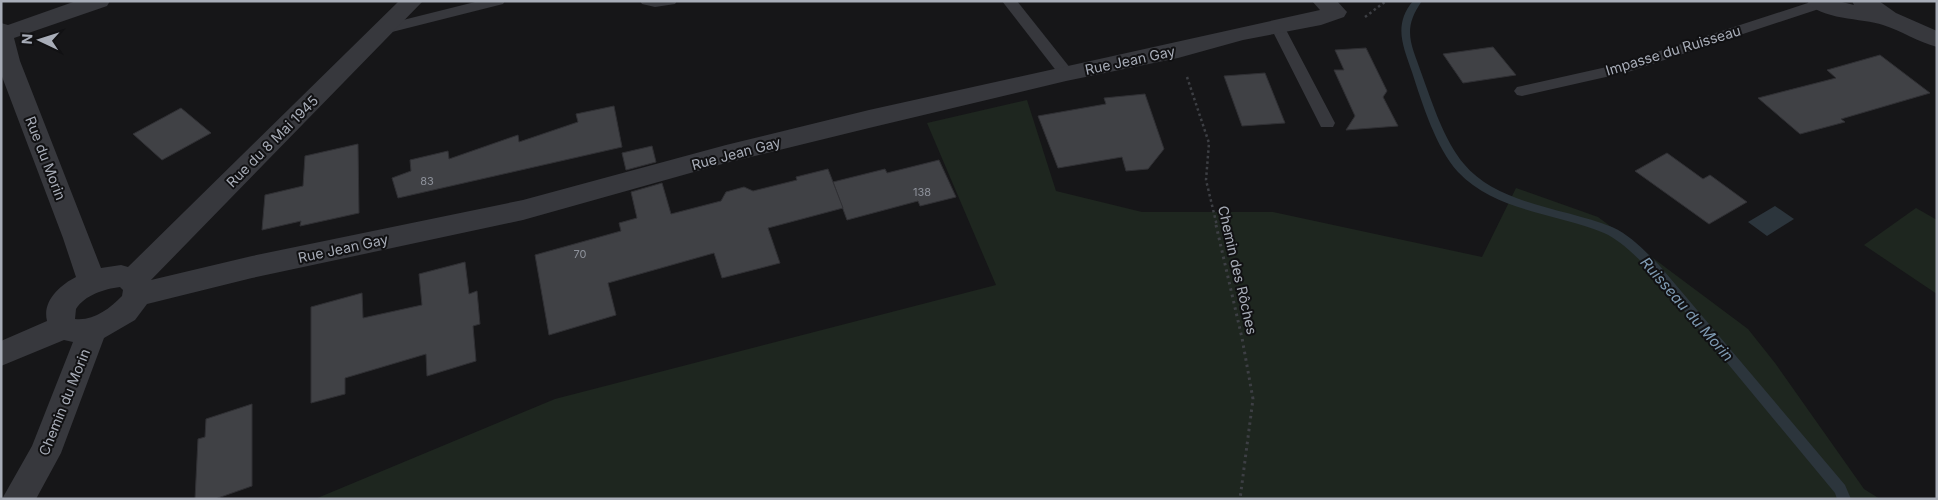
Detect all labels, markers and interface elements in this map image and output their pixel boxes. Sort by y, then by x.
north arrow [15,15,65,65]
street label: Impasse du Ruisseau [1603,21,1743,79]
text: N [18,33,35,45]
street label: Rue Jean Gay [1083,42,1177,78]
street label: Rue du 8 Mai 1945 [223,92,321,190]
street label: Rue du Morin [22,114,70,202]
street label: Rue Jean Gay [690,133,783,173]
house number: 83 [420,174,434,188]
house number: 138 [913,185,931,199]
street label: Chemin des Rôches [1215,204,1261,336]
street label: Rue Jean Gay [296,230,390,266]
house number: 70 [574,247,587,261]
water label: Ruisseau du Morin [1636,253,1738,365]
street label: Chemin du Morin [35,346,93,458]

